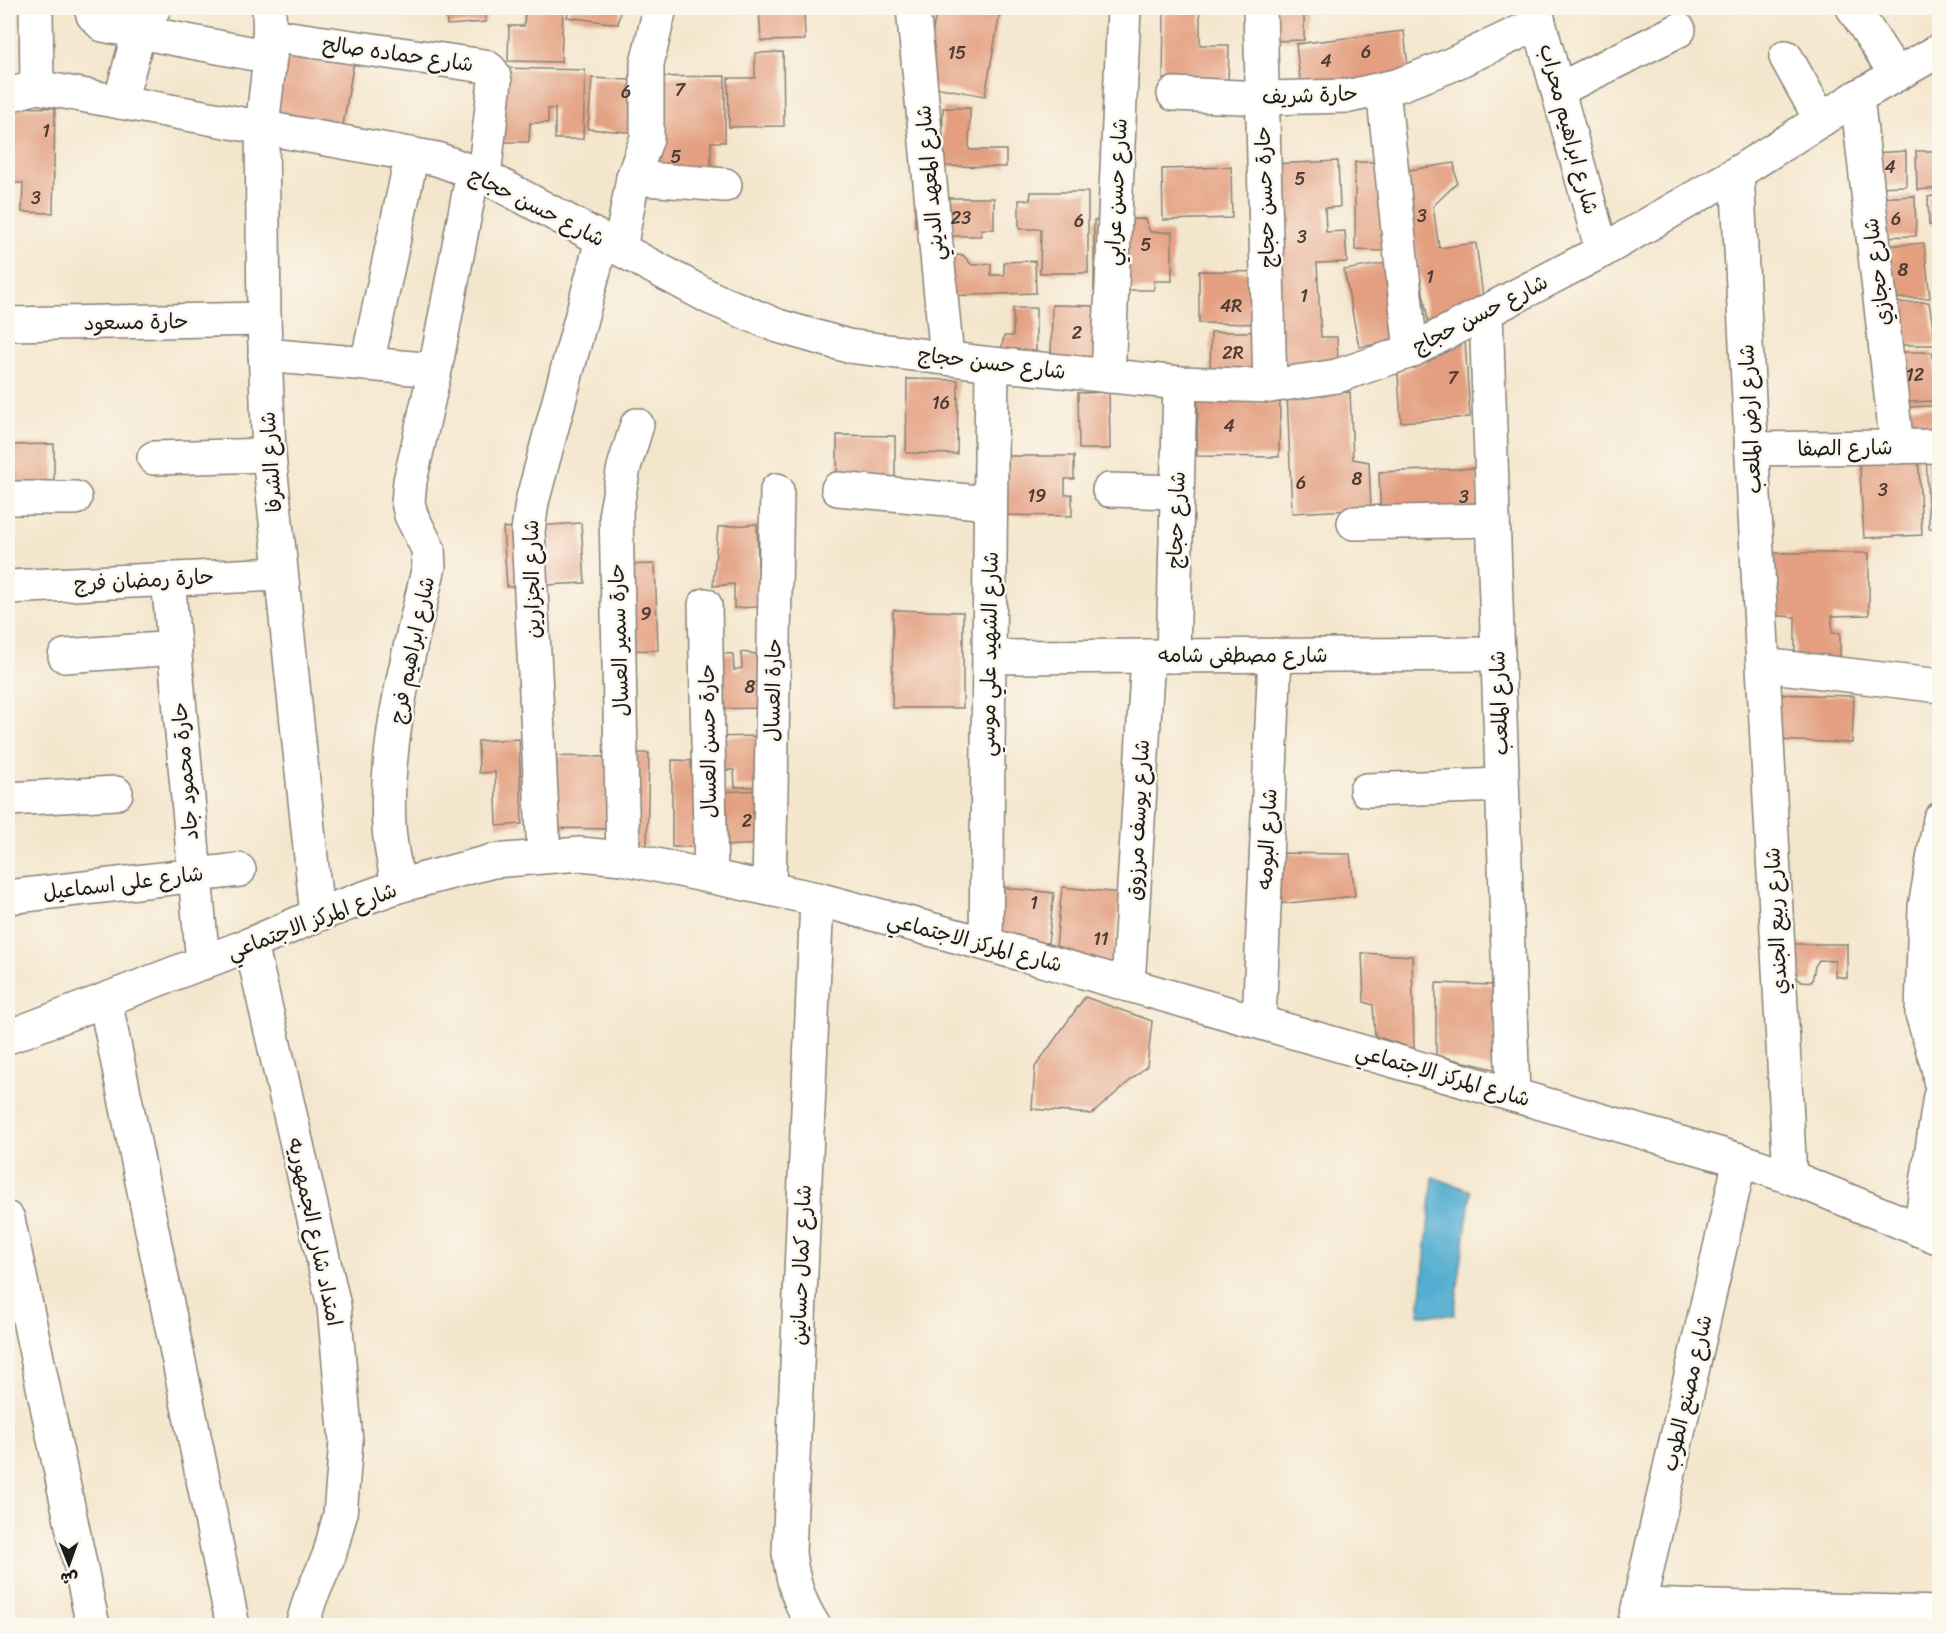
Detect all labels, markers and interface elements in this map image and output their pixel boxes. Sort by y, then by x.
street label: شارع حماده صالح [320,25,476,83]
house number: 6 [1361,36,1371,68]
house number: 15 [948,37,966,69]
street label: شارع ابراهيم محراب [1528,39,1610,219]
house number: 4 [1320,45,1332,77]
house number: 7 [675,74,687,106]
street label: حارة شريف [1261,74,1359,116]
house number: 6 [621,76,631,108]
street label: شارع المعهد الديني [904,103,956,263]
house number: 1 [42,115,50,147]
street label: شارع حسن عرابي [1093,117,1139,267]
street label: حارة حسن حجاج [1244,125,1286,269]
house number: 5 [671,141,682,173]
house number: 4 [1884,151,1896,183]
street label: شارع حسن حجاج [462,156,612,258]
house number: 5 [1295,163,1306,195]
house number: 3 [31,182,41,214]
house number: 3 [1417,200,1427,232]
house number: 23 [951,202,971,234]
house number: 6 [1891,203,1901,235]
house number: 6 [1074,205,1084,237]
street label: شارع حجازي [1852,216,1902,328]
house number: 3 [1297,221,1307,253]
house number: 5 [1141,229,1152,261]
house number: 8 [1898,254,1909,286]
house number: 1 [1426,261,1434,293]
street label: شارع حسن حجاج [1405,263,1555,365]
house number: 1 [1300,280,1308,312]
house number: 4R [1220,290,1242,322]
street label: حارة مسعود [83,302,189,342]
house number: 2 [1072,317,1082,349]
street label: شارع حسن حجاج [916,335,1068,391]
house number: 2R [1222,337,1244,369]
street label: شارع ارض الملعب [1727,343,1773,495]
house number: 12 [1906,359,1924,391]
house number: 7 [1448,362,1460,394]
house number: 16 [932,387,950,419]
street label: شارع الشرفا [249,410,293,514]
house number: 4 [1223,410,1235,442]
street label: شارع الصفا [1797,428,1893,468]
house number: 8 [1352,463,1363,495]
house number: 6 [1296,467,1306,499]
street label: شارع حجاج [1155,471,1197,569]
house number: 3 [1878,474,1888,506]
house number: 19 [1028,480,1046,512]
house number: 3 [1459,481,1469,513]
street label: شارع الجزارين [512,519,552,639]
street label: شارع الشهيد علي موسي [968,551,1010,757]
street label: حارة رمضان فرج [73,557,215,603]
street label: حارة سمير العسال [597,563,641,717]
street label: شارع ابراهيم فرج [378,573,446,727]
house number: 9 [640,598,652,630]
street label: شارع مصطفى شامه [1158,636,1328,674]
street label: حارة العسال [753,638,793,742]
street label: شارع الملعب [1478,650,1520,756]
street label: حارة حسن العسال [688,663,728,819]
house number: 8 [745,671,756,703]
street label: حارة محمود جاد [160,700,210,842]
street label: شارع يوسف مرزوق [1115,738,1161,902]
street label: شارع البومه [1245,787,1289,891]
house number: 2 [742,805,752,837]
street label: شارع ربيع الجندي [1753,846,1799,996]
street label: شارع على اسماعيل [41,854,205,912]
street label: شارع المركز الاجتماعي [221,871,403,971]
house number: 1 [1030,887,1038,919]
street label: شارع المركز الاجتماعي [883,900,1067,984]
house number: 11 [1093,923,1109,955]
street label: شارع المركز الاجتماعي [1351,1032,1535,1118]
street label: امتداد شارع الجمهوريه [276,1134,354,1330]
street label: شارع كمال حسانين [779,1184,823,1346]
street label: شارع مصنع الطوب [1651,1311,1723,1475]
north arrow [39,1534,99,1594]
text: ش [60,1564,78,1593]

